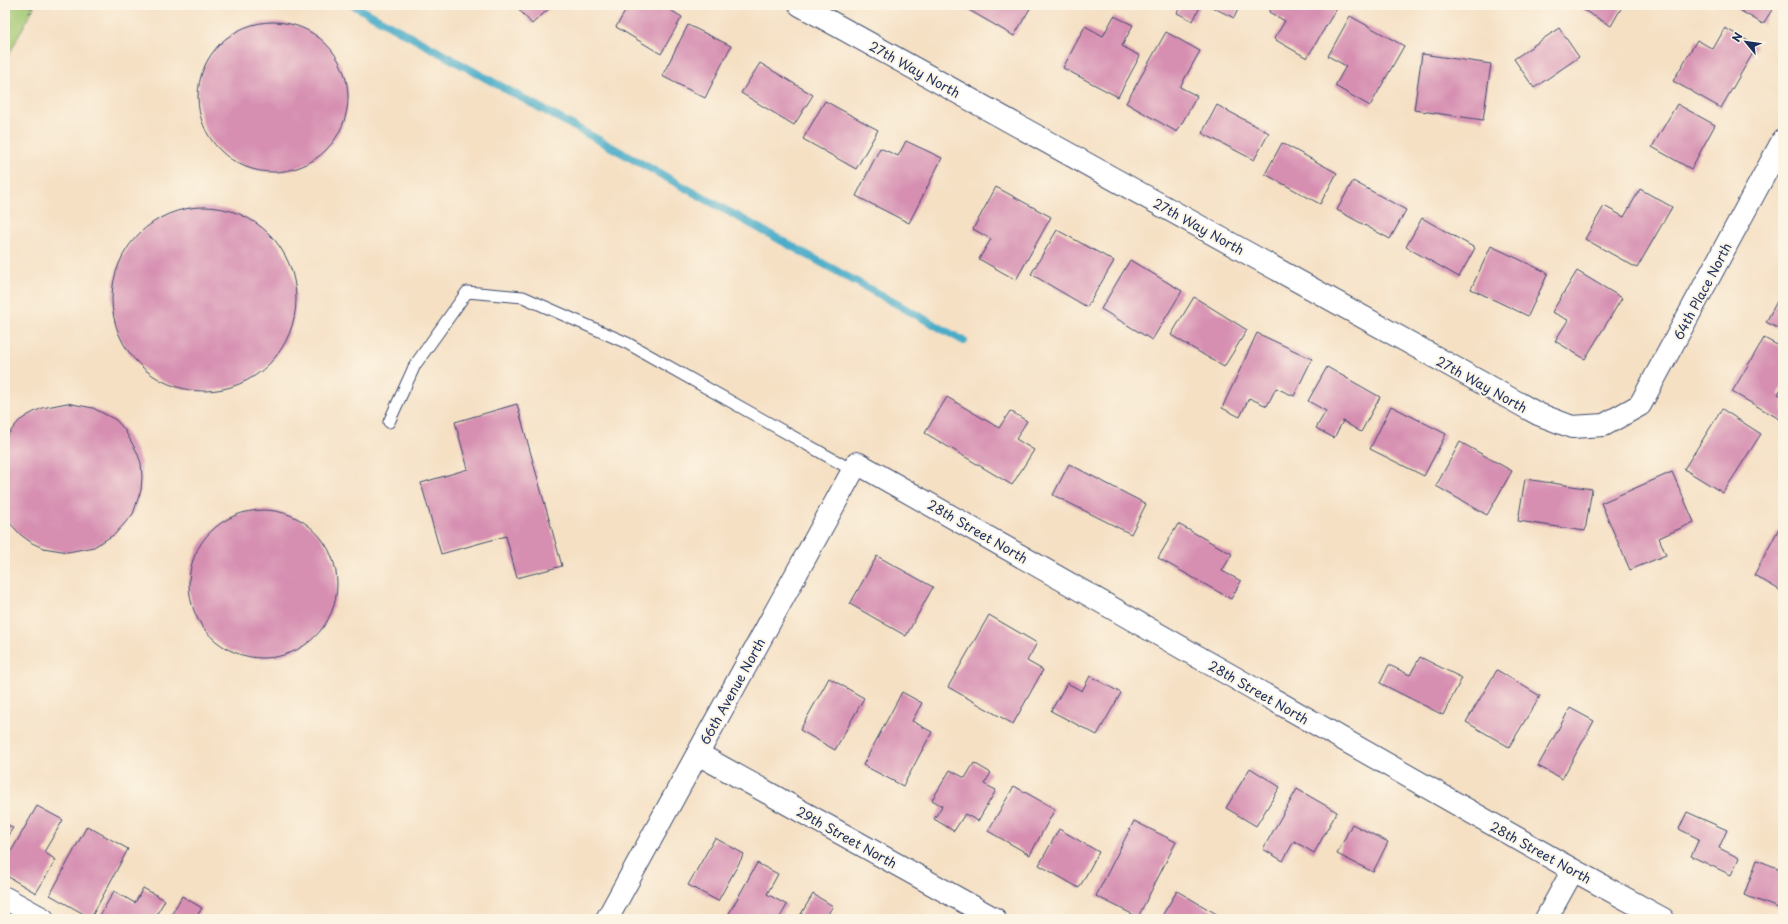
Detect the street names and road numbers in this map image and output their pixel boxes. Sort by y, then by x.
street label: 27th Way North [866,36,964,102]
street label: 27th Way North [1150,193,1248,259]
street label: 64th Place North [1668,239,1736,343]
street label: 27th Way North [1433,351,1531,417]
street label: 28th Street North [924,495,1032,567]
street label: 66th Avenue North [695,634,769,748]
street label: 28th Street North [1205,656,1313,728]
street label: 29th Street North [793,801,901,873]
street label: 28th Street North [1487,816,1595,888]

